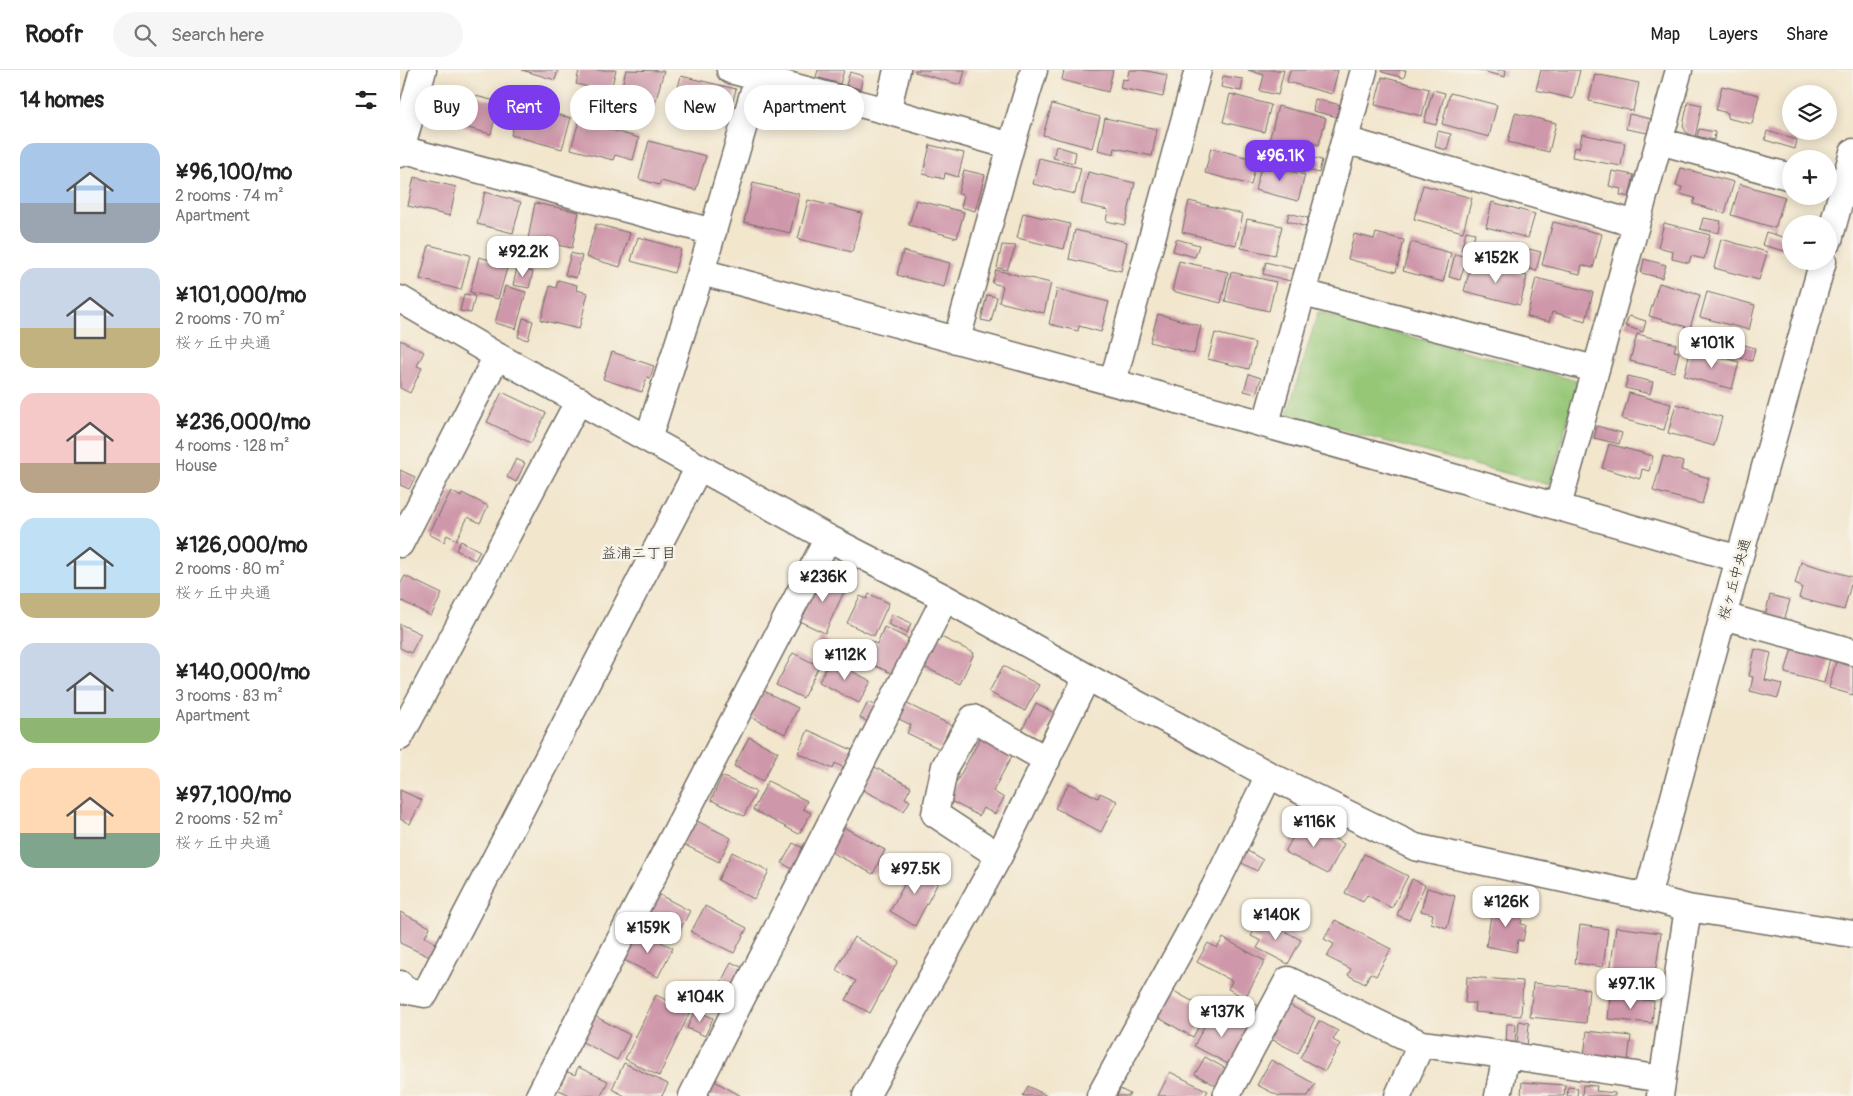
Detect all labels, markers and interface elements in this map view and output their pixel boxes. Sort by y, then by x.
search box [113,12,463,57]
text: Roofr [25,20,83,49]
icon: search [131,21,159,49]
text: Search here [171,23,264,47]
text: Map [1651,23,1680,46]
text: Layers [1708,23,1758,46]
text: Share [1786,23,1828,46]
chip: Buy [415,85,478,130]
chip: Rent [488,85,560,130]
chip: Filters [570,85,655,130]
chip: New [665,85,734,130]
chip: Apartment [744,85,864,130]
map controls [1782,85,1837,270]
button: layers [1782,85,1837,140]
icon: filters [352,86,380,114]
text: 14 homes [20,87,104,114]
pin: ¥96.1K [1239,140,1321,182]
text: ¥96.1K [1256,146,1304,166]
button: + [1782,150,1837,205]
text: ¥96,100/mo [175,159,292,186]
icon: home [60,163,120,223]
text: 2 rooms · 74 m² [175,186,284,206]
text: Apartment [175,206,250,226]
button: − [1782,215,1837,270]
pin: ¥92.2K [482,236,564,278]
text: ¥92.2K [498,242,548,262]
pin: ¥152K [1461,242,1531,284]
text: ¥152K [1474,248,1518,268]
text: ¥101,000/mo [175,282,306,309]
icon: home [60,288,120,348]
text: 2 rooms · 70 m² [175,309,285,329]
pin: ¥101K [1677,326,1747,369]
text: 桜ヶ丘中央通 [175,333,271,353]
text: ¥101K [1690,333,1734,353]
text: ¥236,000/mo [175,409,310,436]
icon: home [60,413,120,473]
text: 4 rooms · 128 m² [175,436,290,456]
text: House [175,456,217,476]
text: ¥126,000/mo [175,532,308,559]
street label: 桜ヶ丘中央通 [1715,536,1754,622]
icon: home [60,538,120,598]
district label: 益浦二丁目 [601,544,677,563]
text: 2 rooms · 80 m² [175,559,285,579]
pin: ¥236K [788,560,858,603]
text: ¥236K [799,567,847,587]
text: 桜ヶ丘中央通 [175,583,271,603]
pin: ¥112K [810,638,880,681]
text: ¥112K [824,645,866,665]
text: ¥140,000/mo [175,659,310,686]
icon: home [60,663,120,723]
text: 3 rooms · 83 m² [175,686,283,706]
text: Apartment [175,706,250,726]
text: ¥97,100/mo [175,782,291,809]
icon: home [60,788,120,848]
pin: ¥116K [1279,806,1349,848]
text: 2 rooms · 52 m² [175,809,284,829]
text: ¥116K [1293,812,1335,832]
text: 桜ヶ丘中央通 [175,833,271,853]
pin: ¥97.5K [874,852,956,895]
text: ¥97.5K [890,859,940,879]
pin: ¥126K [1471,886,1541,928]
text: ¥126K [1483,892,1529,912]
pin: ¥140K [1241,898,1311,941]
text: ¥140K [1252,905,1300,925]
pin: ¥159K [613,912,683,954]
text: ¥159K [626,918,670,938]
pin: ¥97.1K [1590,968,1672,1010]
text: ¥97.1K [1607,974,1655,994]
pin: ¥104K [665,980,735,1023]
text: ¥104K [676,987,724,1007]
pin: ¥137K [1187,996,1257,1038]
text: ¥137K [1200,1002,1244,1022]

